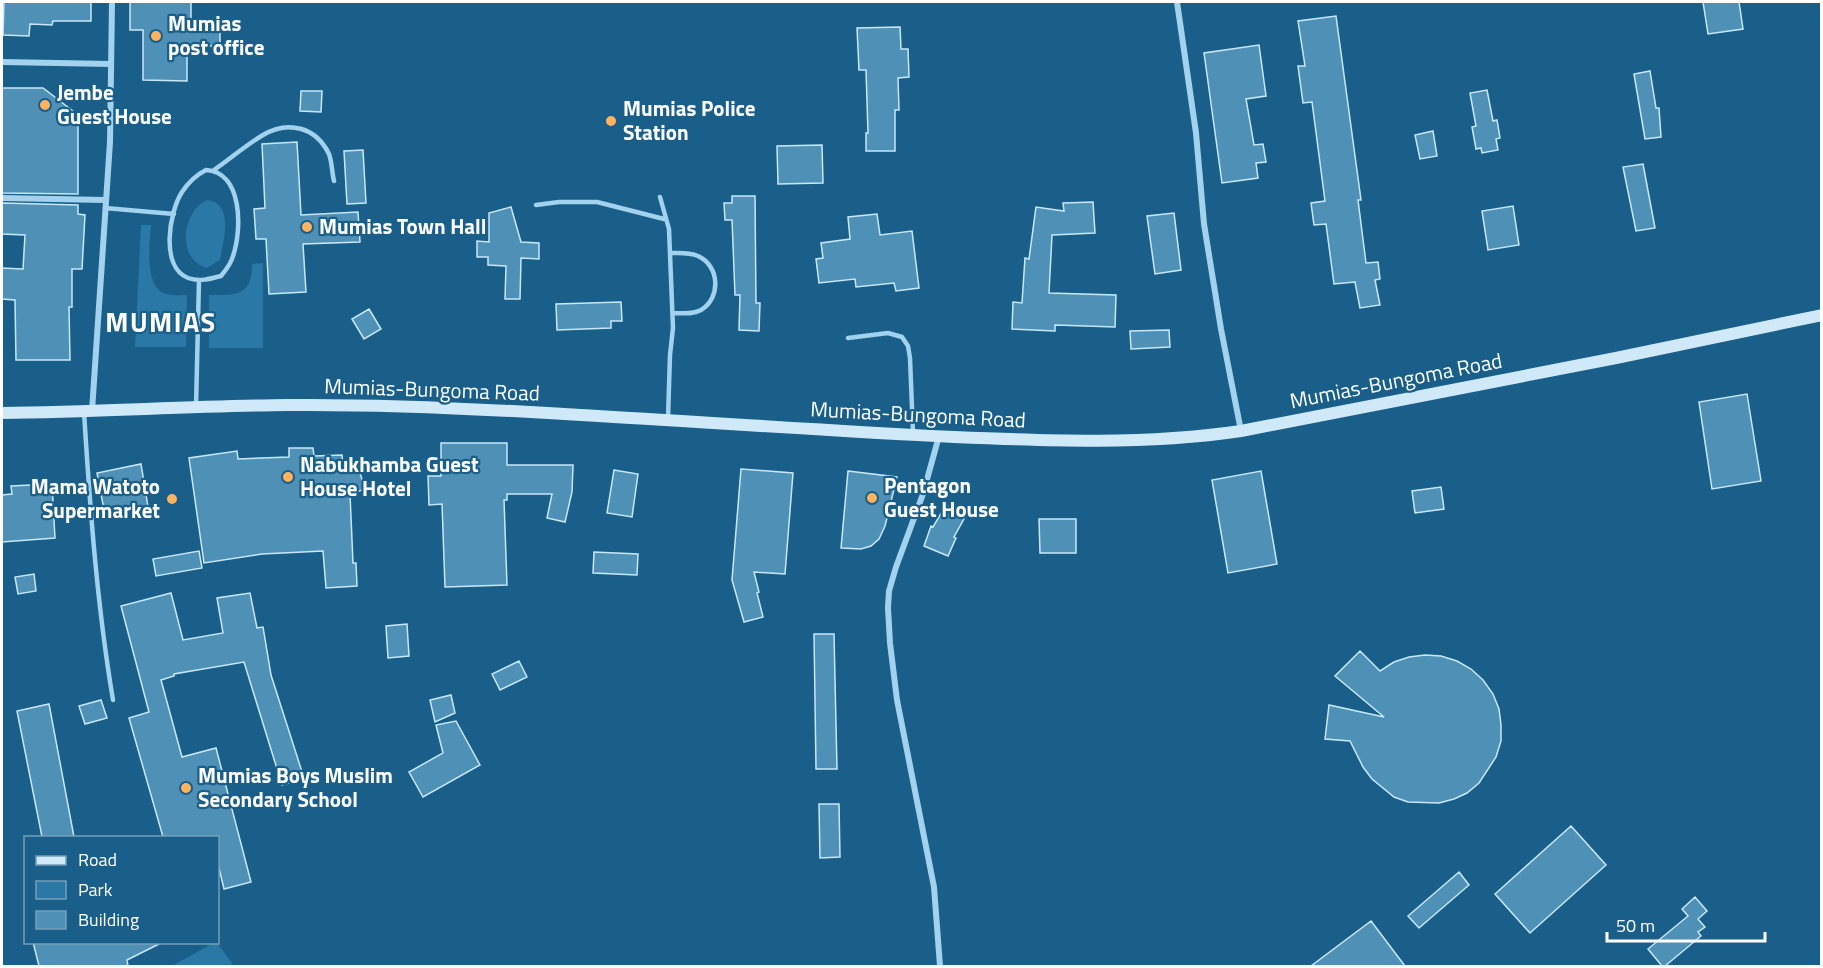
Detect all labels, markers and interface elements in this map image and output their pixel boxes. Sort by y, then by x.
place label: Mumias post office [168,7,264,63]
marker: Mumias post office [149,29,163,43]
place label: Jembe Guest House [57,76,172,132]
place label: Mumias Police Station [623,92,756,148]
marker: Jembe Guest House [38,98,52,112]
marker: Mumias Police Station [604,114,618,128]
place label: Mumias Town Hall [319,210,486,242]
marker: Mumias Town Hall [300,220,314,234]
district label: MUMIAS [105,301,217,342]
street label: Mumias-Bungoma Road [1287,344,1505,416]
street label: Mumias-Bungoma Road [324,369,540,409]
street label: Mumias-Bungoma Road [810,392,1027,436]
place label: Nabukhamba Guest House Hotel [300,448,479,504]
place label: Pentagon Guest House [884,469,999,525]
place label: Mama Watoto Supermarket [31,470,160,526]
marker: Nabukhamba Guest House Hotel [281,470,295,484]
marker: Pentagon Guest House [865,491,879,505]
marker: Mama Watoto Supermarket [165,492,179,506]
place label: Mumias Boys Muslim Secondary School [198,759,393,815]
marker: Mumias Boys Muslim Secondary School [179,781,193,795]
legend [24,836,219,944]
text: Road [78,846,117,873]
text: Park [78,876,113,903]
scale bar [1607,905,1764,943]
text: Building [78,906,139,933]
text: 50 m [1616,912,1655,939]

